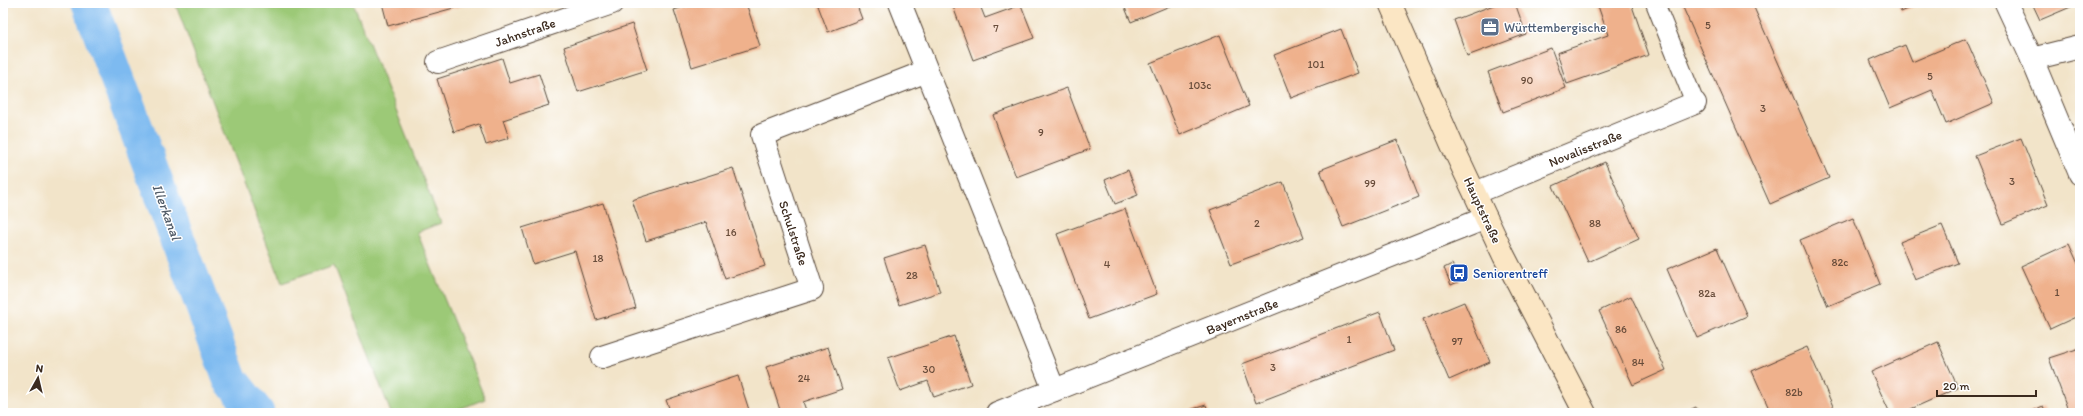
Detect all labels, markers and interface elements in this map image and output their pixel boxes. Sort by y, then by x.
street label: Jahnstraße [493,15,557,50]
office icon: Württembergische [1479,16,1501,38]
house number: 5 [1705,19,1711,32]
place label: Württembergische [1504,20,1606,35]
house number: 7 [993,22,999,35]
house number: 101 [1308,58,1324,71]
house number: 5 [1927,70,1933,83]
house number: 90 [1521,74,1533,87]
house number: 103c [1188,79,1212,92]
house number: 3 [1760,102,1766,115]
house number: 9 [1038,126,1044,139]
street label: Novalisstraße [1546,127,1624,170]
street label: Hauptstraße [1461,175,1504,246]
house number: 3 [2009,175,2015,188]
house number: 99 [1364,177,1376,190]
water label: Illerkanal [149,182,185,243]
street label: Schulstraße [776,199,811,268]
house number: 2 [1254,217,1260,230]
house number: 88 [1589,217,1601,230]
house number: 16 [726,226,737,239]
house number: 18 [592,252,604,265]
house number: 82c [1832,256,1848,269]
house number: 4 [1104,258,1111,271]
bus stop icon: Seniorentreff [1448,262,1470,284]
place label: Seniorentreff [1473,266,1548,281]
house number: 28 [906,269,918,282]
house number: 1 [2054,286,2060,299]
house number: 82a [1698,287,1716,300]
street label: Bayernstraße [1204,295,1280,338]
house number: 86 [1615,323,1627,336]
house number: 1 [1346,333,1352,346]
house number: 97 [1451,335,1463,348]
house number: 84 [1632,356,1645,369]
north arrow [18,358,58,398]
house number: 3 [1270,361,1276,374]
text: N [35,362,44,376]
house number: 30 [923,363,936,376]
house number: 24 [798,372,811,385]
scale bar [1937,372,2036,398]
text: 20 m [1943,379,1970,393]
house number: 82b [1785,386,1803,399]

